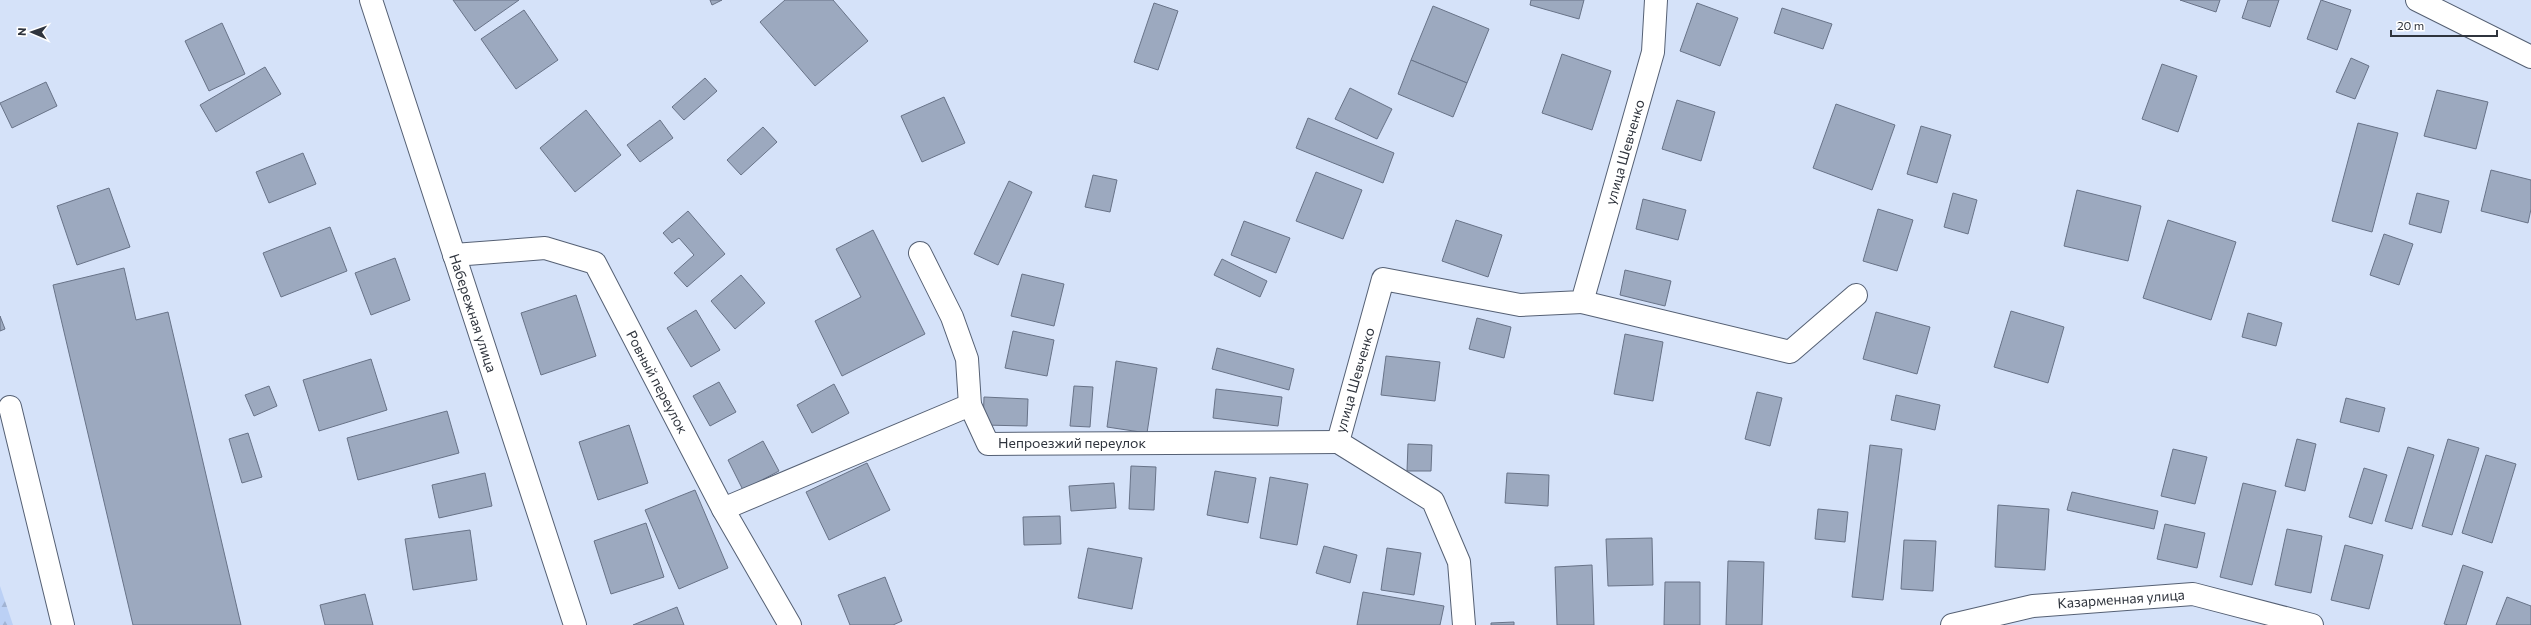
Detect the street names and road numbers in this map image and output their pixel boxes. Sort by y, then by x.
street label: улица Шевченко [1601,97,1648,206]
street label: Набережная улица [446,251,501,374]
street label: улица Шевченко [1331,325,1378,434]
street label: Ровный переулок [623,327,692,437]
street label: Непроезжий переулок [998,434,1146,451]
street label: Казарменная улица [2057,586,2185,611]

